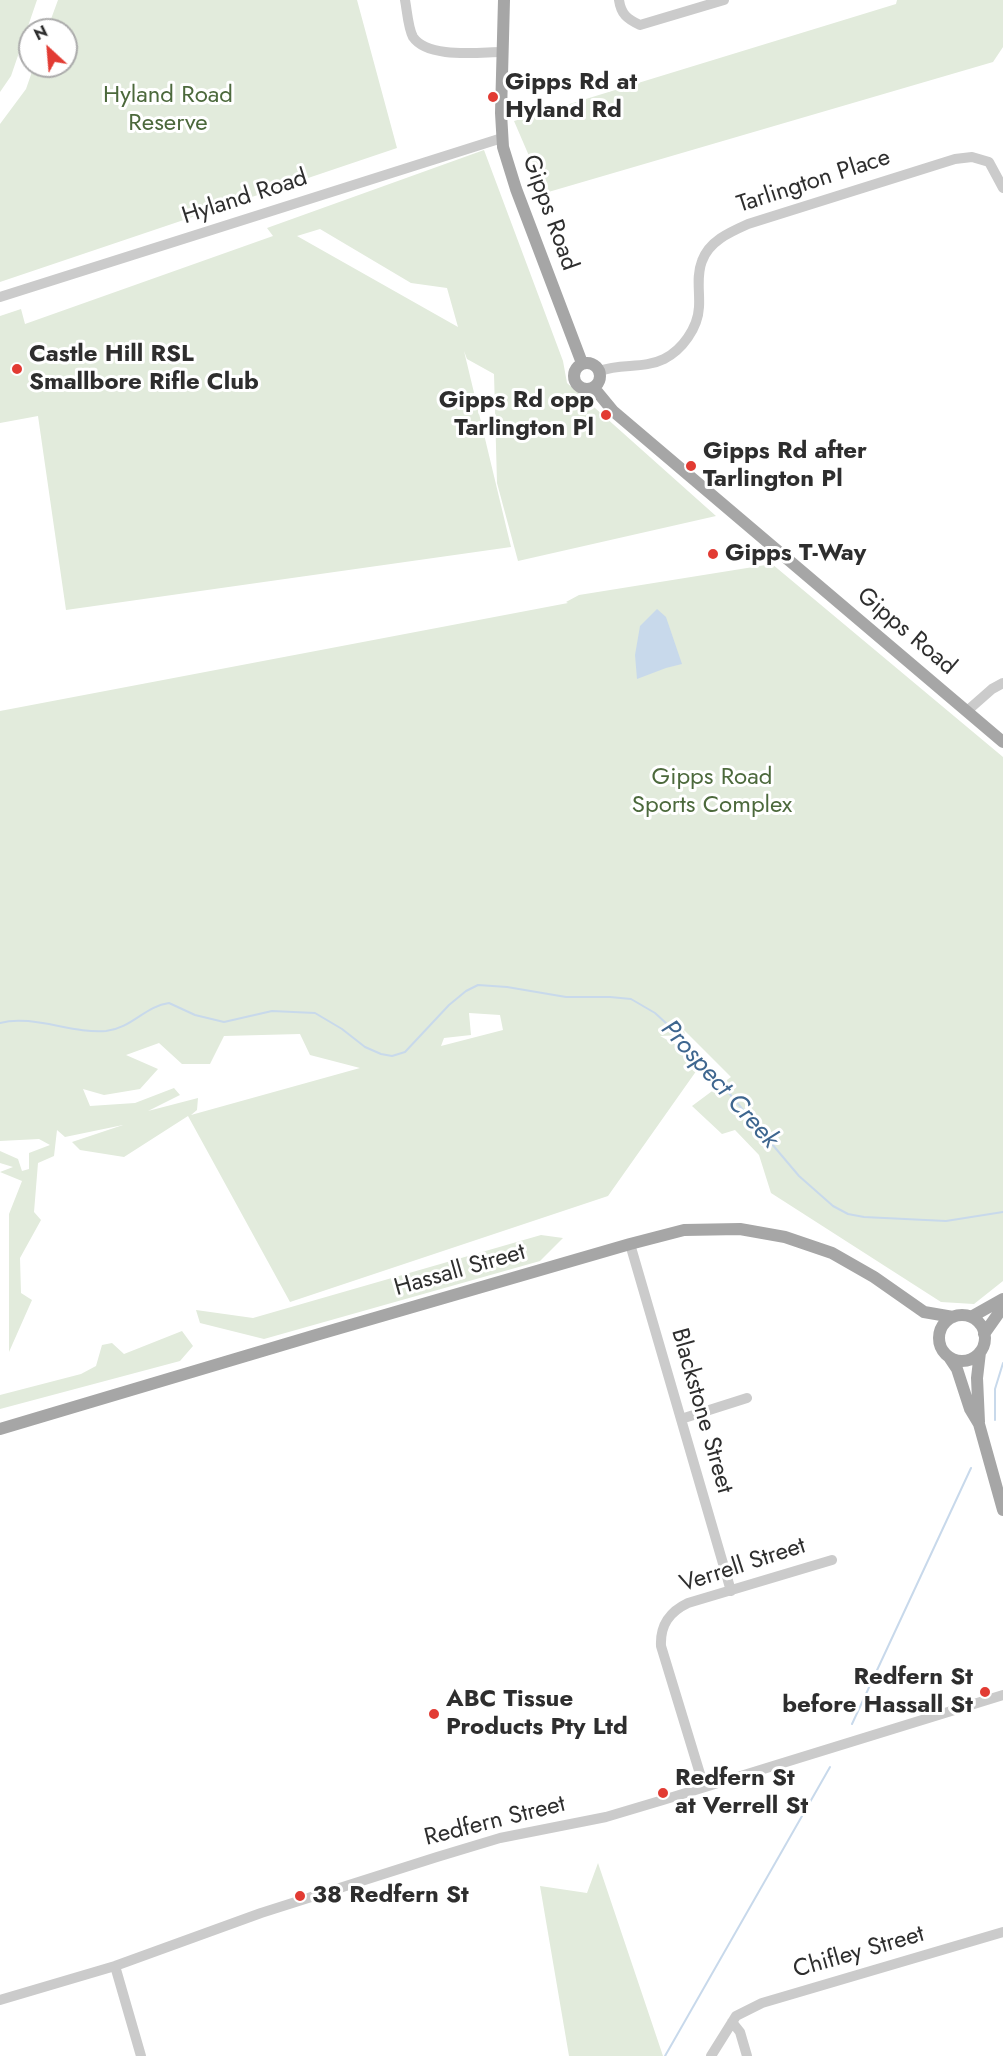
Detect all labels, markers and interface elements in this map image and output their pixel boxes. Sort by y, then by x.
north arrow [18,18,78,78]
text: N [30,20,52,46]
place label: Gipps Rd at Hyland Rd [505,69,637,125]
park label: Hyland Road Reserve [103,82,233,138]
marker: Gipps Rd at Hyland Rd [486,90,500,104]
street label: Tarlington Place [734,144,894,220]
street label: Gipps Road [515,151,583,275]
street label: Hyland Road [179,164,311,232]
place label: Castle Hill RSL Smallbore Rifle Club [29,341,259,397]
marker: Castle Hill RSL Smallbore Rifle Club [10,362,24,376]
place label: Gipps Rd opp Tarlington Pl [439,387,594,443]
marker: Gipps Rd opp Tarlington Pl [599,408,613,422]
place label: Gipps Rd after Tarlington Pl [703,438,867,494]
marker: Gipps Rd after Tarlington Pl [684,459,698,473]
place label: Gipps T-Way [725,540,866,568]
marker: Gipps T-Way [706,547,720,561]
street label: Gipps Road [850,582,962,682]
park label: Gipps Road Sports Complex [632,764,792,820]
water label: Prospect Creek [653,1015,785,1155]
street label: Hassall Street [391,1239,529,1303]
street label: Blackstone Street [664,1325,738,1497]
street label: Verrell Street [677,1532,809,1600]
place label: Redfern St before Hassall St [782,1664,973,1720]
marker: Redfern St before Hassall St [978,1685,992,1699]
place label: ABC Tissue Products Pty Ltd [446,1686,628,1742]
marker: ABC Tissue Products Pty Ltd [427,1707,441,1721]
place label: Redfern St at Verrell St [675,1765,808,1821]
marker: Redfern St at Verrell St [656,1786,670,1800]
street label: Redfern Street [422,1791,568,1853]
place label: 38 Redfern St [312,1882,469,1910]
marker: 38 Redfern St [293,1889,307,1903]
street label: Chifley Street [790,1921,928,1985]

